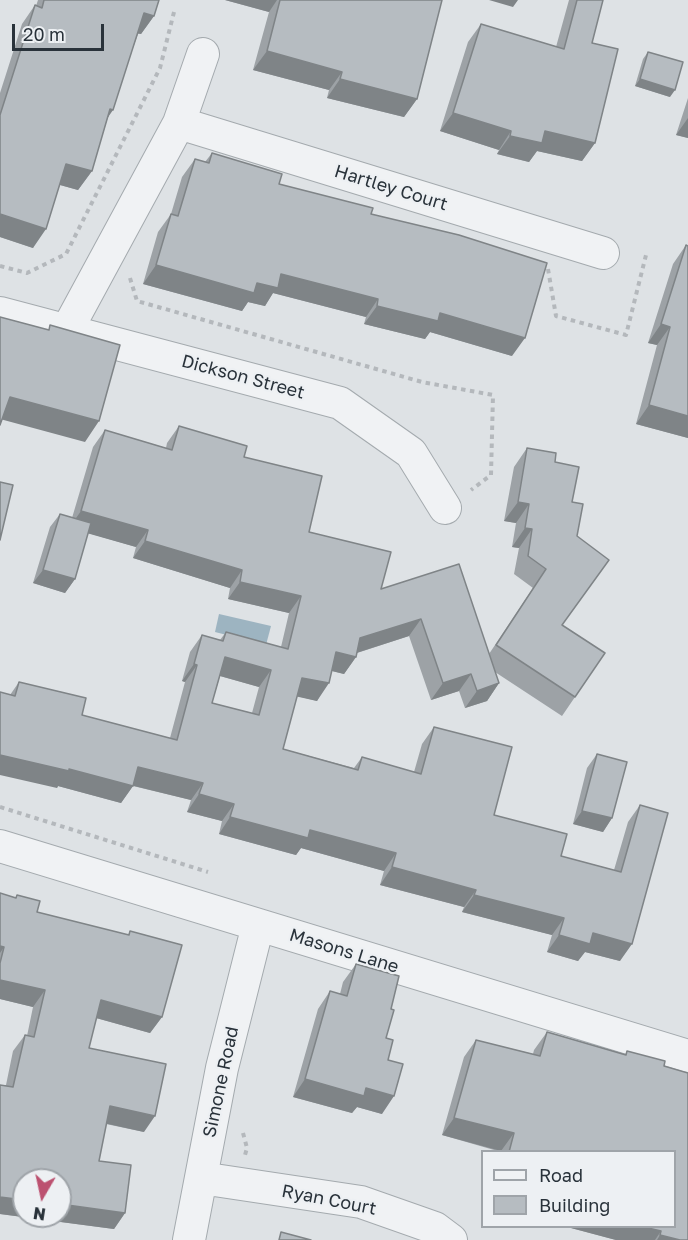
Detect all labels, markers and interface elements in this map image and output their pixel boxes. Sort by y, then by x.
scale bar [15,12,106,50]
text: 20 m [23,23,65,45]
street label: Hartley Court [332,161,450,215]
street label: Dickson Street [179,350,307,404]
street label: Masons Lane [287,924,401,978]
street label: Simone Road [199,1024,243,1140]
legend [481,1150,676,1228]
text: Road [539,1164,583,1186]
north arrow [12,1168,72,1228]
street label: Ryan Court [280,1180,378,1220]
text: Building [539,1194,610,1216]
text: N [32,1203,47,1225]

